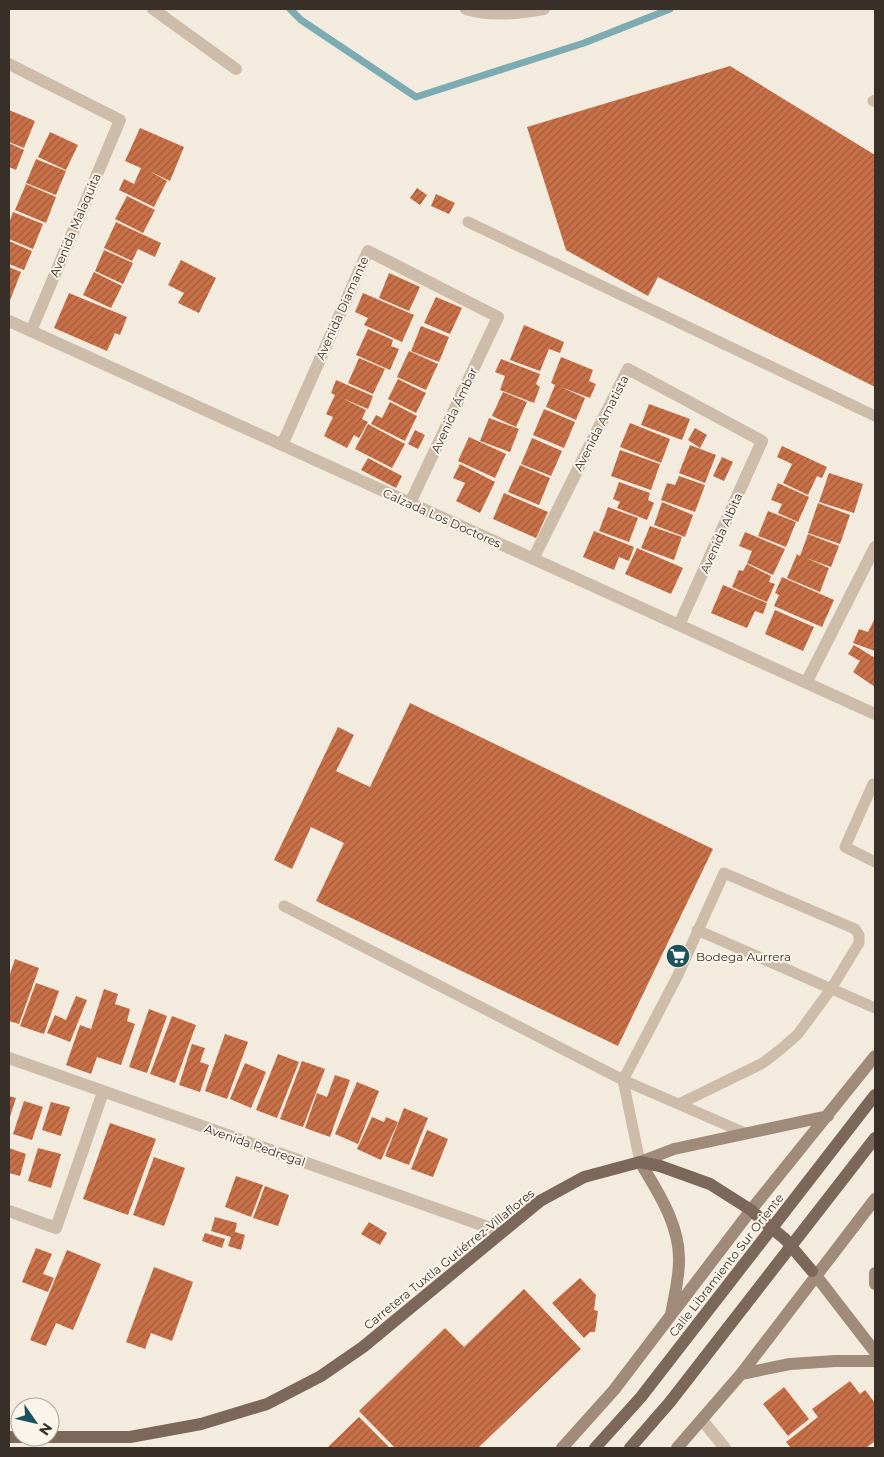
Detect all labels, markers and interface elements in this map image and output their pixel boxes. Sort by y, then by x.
street label: Avenida Malaquita [46,171,104,279]
street label: Avenida Diamante [312,254,372,362]
street label: Avenida Ámbar [428,365,481,455]
street label: Avenida Amatista [570,373,632,473]
street label: Calzada Los Doctores [380,485,504,551]
street label: Avenida Albita [697,490,745,576]
supermarket icon: Bodega Aurrera [665,943,691,969]
place label: Bodega Aurrera [696,949,791,964]
street label: Avenida Pedregal [203,1121,307,1169]
street label: Carretera Tuxtla Gutiérrez-Villaflores [361,1185,537,1333]
street label: Calle Libramiento Sur Oriente [665,1190,787,1340]
north arrow [10,1397,60,1447]
text: N [35,1420,56,1439]

